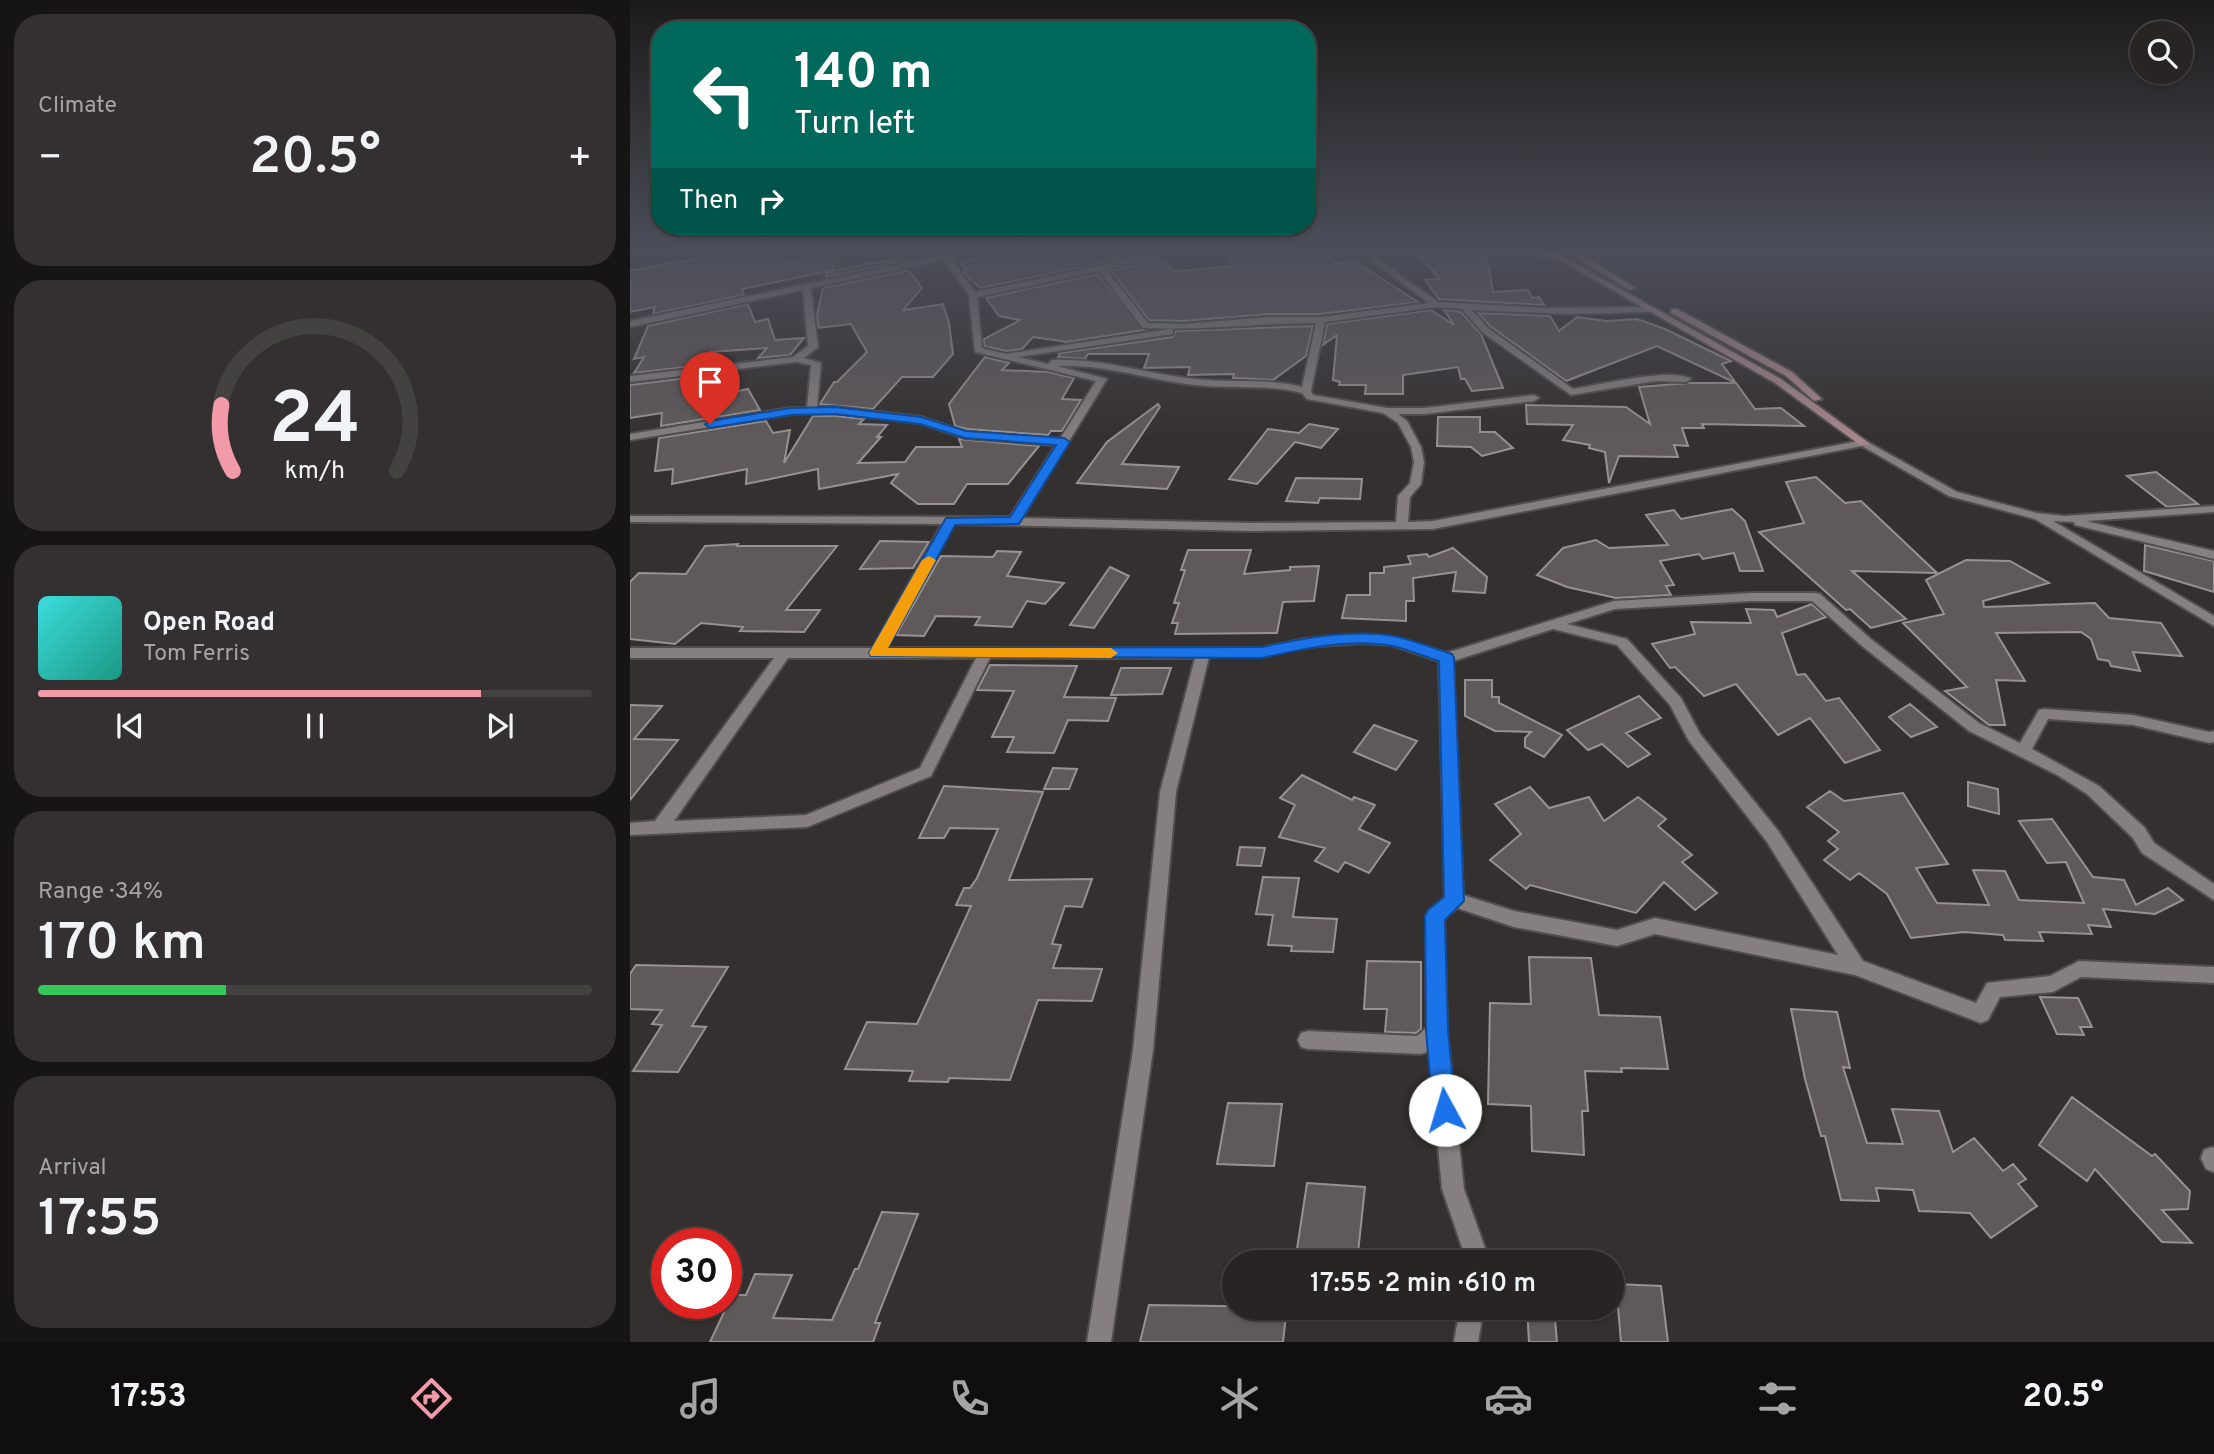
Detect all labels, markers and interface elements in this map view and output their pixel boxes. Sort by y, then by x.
map controls [2130,21,2193,84]
button: search [2130,21,2193,84]
text: 140 m [794,44,933,106]
icon: left [679,49,770,140]
text: Climate [38,92,117,121]
text: Turn left [794,105,915,145]
text: 20.5° [249,126,381,192]
text: − [38,135,63,184]
text: + [567,135,592,184]
icon: right [752,182,790,220]
text: Then [679,185,738,218]
pin [680,352,740,424]
icon: arrive [691,363,729,401]
text: 24 [269,378,361,470]
text: km/h [285,456,345,488]
text: Open Road [143,607,275,640]
text: Tom Ferris [143,640,250,669]
icon: previous [111,707,149,745]
icon: pause [296,707,334,745]
icon: next [481,707,519,745]
text: Range · 34% [38,878,163,907]
text: 170 km [38,912,206,978]
position arrow [1408,1073,1482,1147]
text: Arrival [38,1154,107,1183]
text: 17:55 [38,1188,161,1254]
speed limit sign: 30 [651,1228,742,1319]
text: 17:55 · 2 min · 610 m [1310,1268,1536,1301]
icon: directions [407,1374,456,1423]
icon: music [676,1374,725,1423]
icon: phone [945,1374,994,1423]
icon: climate [1215,1374,1264,1423]
icon: car [1484,1374,1533,1423]
icon: filters [1753,1374,1802,1423]
text: 17:53 [110,1378,187,1418]
text: 20.5° [2023,1378,2104,1418]

